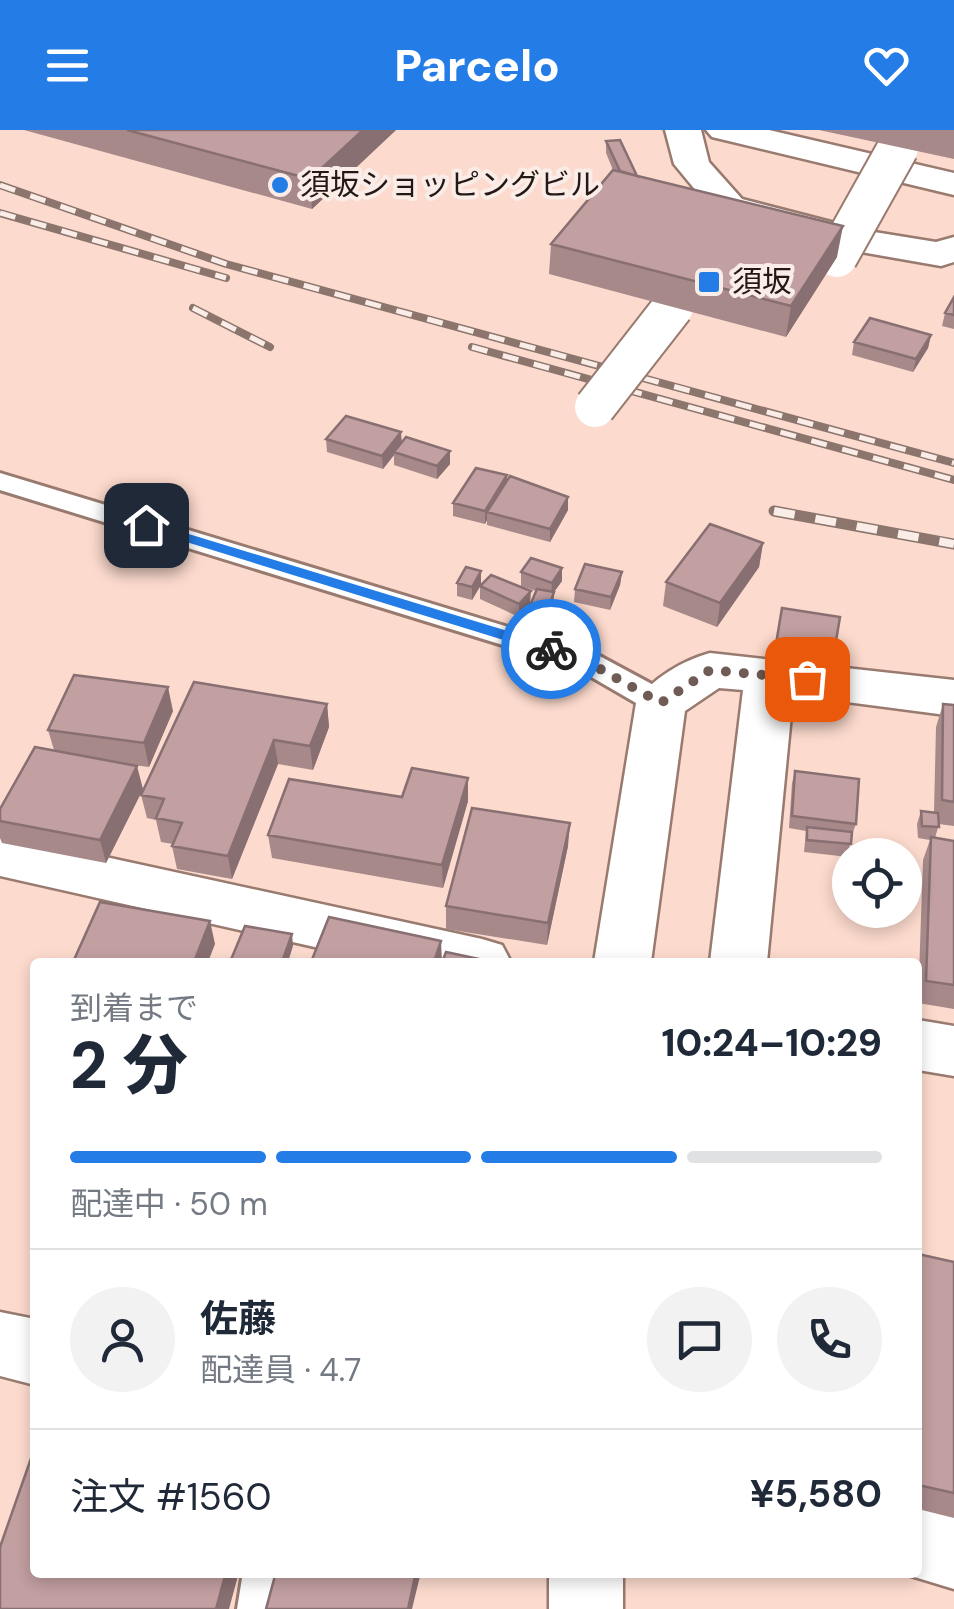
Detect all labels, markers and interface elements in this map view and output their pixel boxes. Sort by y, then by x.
text: Parcelo [394,36,560,95]
icon: menu [40,38,95,93]
icon: heart [859,38,914,93]
place label: 須坂ショッピングビル [300,165,600,204]
marker: 須坂ショッピングビル [269,174,291,196]
place label: 須坂 [732,262,792,301]
marker: 須坂 [696,269,722,295]
pin [104,483,189,568]
icon: home [119,498,174,553]
courier [501,599,601,699]
icon: bike [524,622,579,677]
pin [765,637,850,722]
icon: bag [780,652,835,707]
map controls [832,838,922,928]
button: locate [832,838,922,928]
text: 到着まで [70,987,198,1029]
text: 10:24–10:29 [661,1018,882,1068]
text: 2 分 [70,1024,188,1108]
text: 配達中 · 50 m [70,1183,268,1225]
button: person [70,1287,175,1392]
button: chat [647,1287,752,1392]
button: phone [777,1287,882,1392]
text: 佐藤 [200,1294,276,1344]
text: 配達員 · 4.7 [200,1349,361,1391]
text: ¥5,580 [750,1469,882,1519]
text: 注文 #1560 [70,1472,272,1522]

